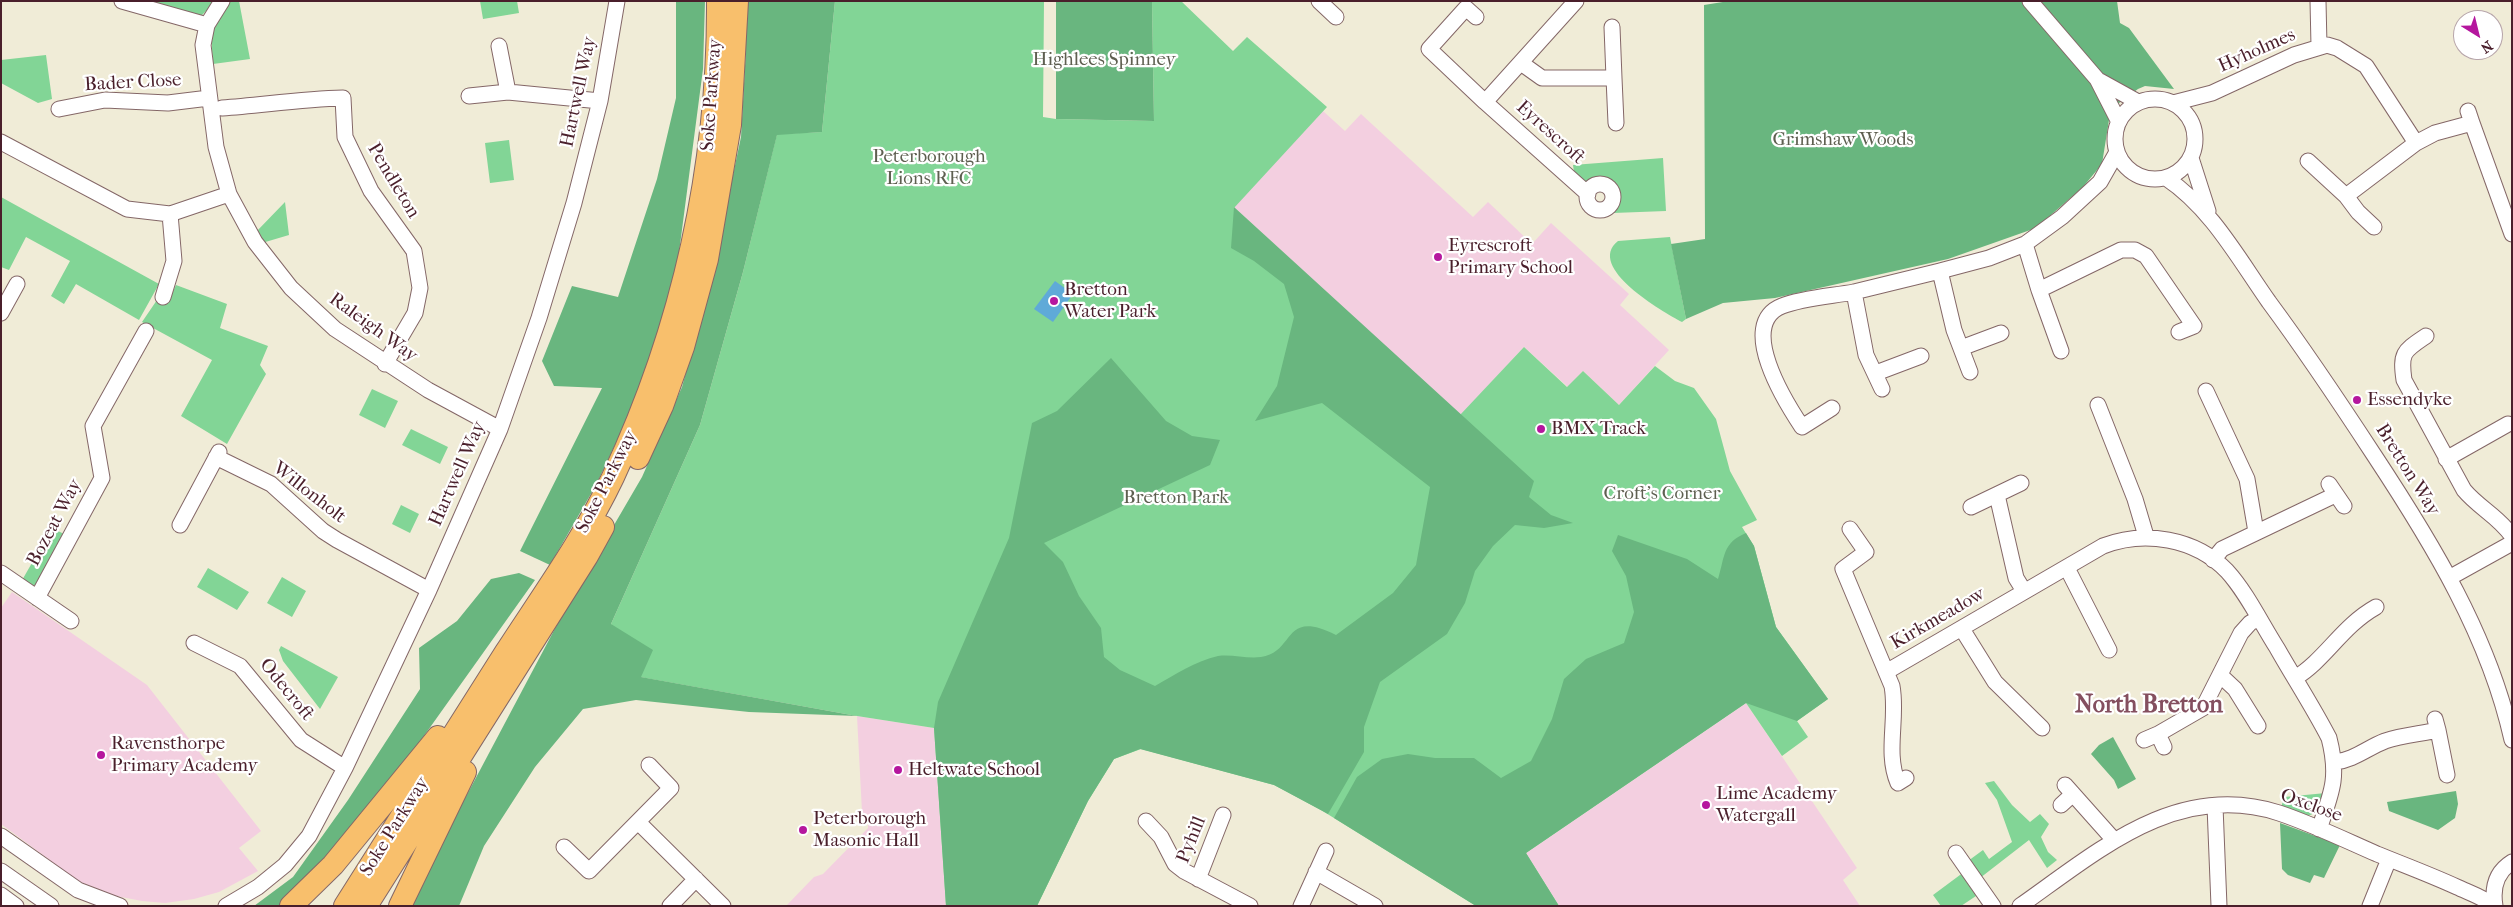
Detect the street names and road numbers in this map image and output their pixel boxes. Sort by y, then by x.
street label: Hyholmes [2215,24,2299,78]
street label: Hartwell Way [556,35,602,149]
street label: Soke Parkway [697,38,727,152]
street label: Bader Close [84,69,182,97]
street label: Eyrescroft [1511,96,1589,170]
street label: Pendleton [362,139,424,223]
street label: Raleigh Way [324,288,422,368]
street label: Hartwell Way [425,418,491,530]
street label: Bretton Way [2370,420,2444,520]
street label: Soke Parkway [571,427,643,537]
street label: Willonholt [268,457,350,529]
street label: Bozeat Way [23,476,87,570]
street label: Kirkmeadow [1887,583,1989,655]
street label: Odecroft [254,654,318,726]
street label: Soke Parkway [355,773,435,881]
street label: Oxclose [2277,784,2345,828]
street label: Pyhill [1172,813,1212,867]

